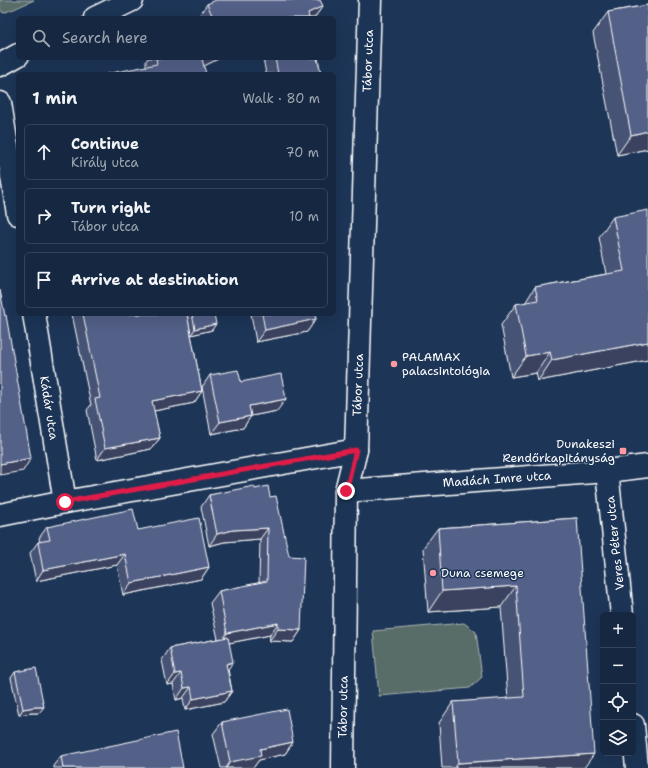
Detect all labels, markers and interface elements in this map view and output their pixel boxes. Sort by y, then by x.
search box [16,16,336,60]
icon: search [30,27,52,49]
text: Search here [62,28,148,48]
street label: Tábor utca [359,29,377,93]
text: 1 min [32,87,77,109]
text: Walk · 80 m [242,90,320,107]
text: Continue [71,134,139,154]
icon: ahead [33,141,55,163]
text: 70 m [285,144,319,161]
text: Király utca [71,154,139,171]
text: Turn right [71,198,151,218]
icon: right [33,205,55,227]
text: 10 m [289,208,319,225]
text: Tábor utca [71,218,139,235]
icon: arrive [33,269,55,291]
text: Arrive at destination [71,270,239,290]
place label: PALAMAX palacsintológia [402,349,490,379]
street label: Tábor utca [349,353,367,417]
marker: PALAMAX palacsintológia [389,359,399,369]
street label: Kádár utca [36,375,62,442]
place label: Dunakeszi Rendőrkapitányság [502,436,615,466]
marker: Dunakeszi Rendőrkapitányság [618,446,628,456]
street label: Madách Imre utca [442,467,552,491]
route end [337,482,355,500]
route start [56,493,74,511]
street label: Veres Péter utca [602,495,628,591]
place label: Duna csemege [441,565,524,581]
marker: Duna csemege [428,568,438,578]
map controls [600,612,636,756]
button: + [600,612,636,648]
button: − [600,648,636,684]
street label: Tábor utca [334,675,352,738]
button: locate [600,684,636,720]
button: layers [600,720,636,756]

